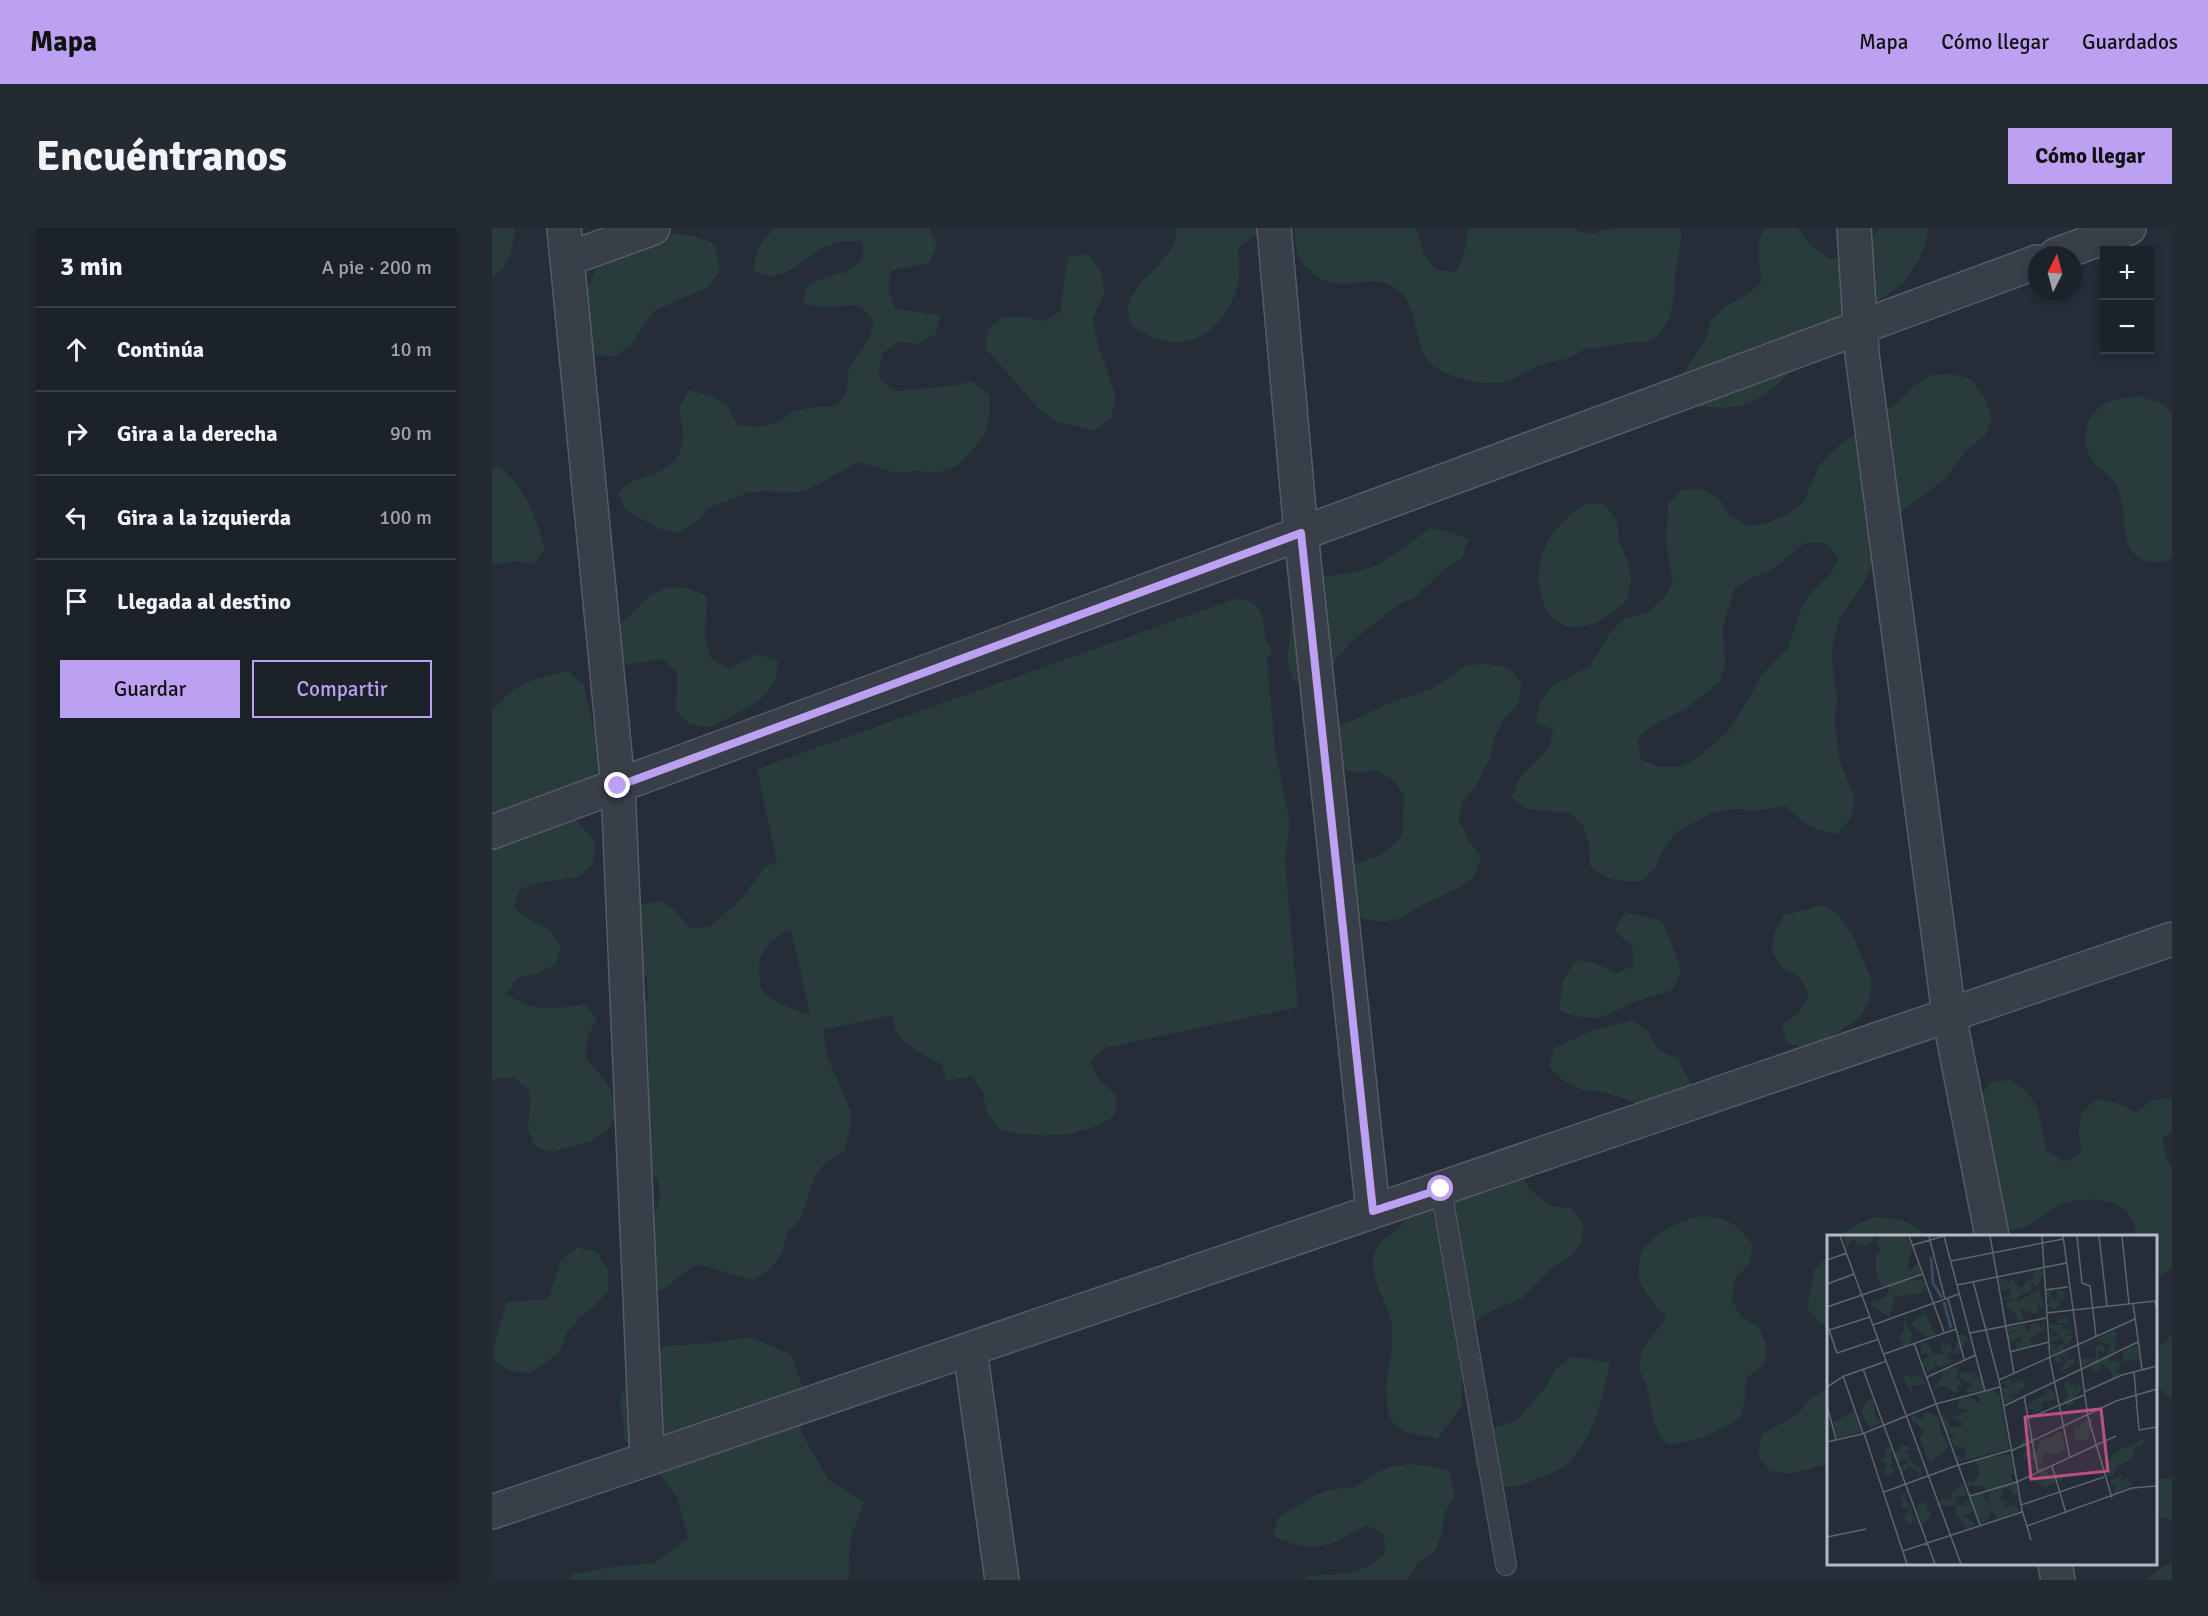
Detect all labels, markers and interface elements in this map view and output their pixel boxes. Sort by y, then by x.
text: Mapa [30,25,97,59]
text: Mapa [1859,29,1908,55]
text: Cómo llegar [1941,29,2049,55]
text: Guardados [2082,29,2178,55]
button: Cómo llegar [2008,128,2172,184]
text: Encuéntranos [36,131,287,182]
north arrow [2028,246,2082,300]
map controls [2100,246,2154,354]
button: + [2100,246,2154,300]
text: 3 min [60,251,123,283]
text: A pie · 200 m [322,255,432,280]
button: − [2100,300,2154,354]
icon: ahead [60,333,93,366]
text: Continúa [117,336,204,363]
text: 10 m [390,337,432,362]
icon: right [60,417,93,450]
text: Gira a la derecha [117,420,278,447]
text: 90 m [390,421,432,446]
icon: left [60,501,93,534]
text: Gira a la izquierda [117,504,291,531]
text: 100 m [379,505,432,530]
icon: arrive [60,585,93,618]
text: Llegada al destino [117,588,291,615]
button: Guardar [60,660,240,718]
button: Compartir [252,660,432,718]
route end [604,772,630,798]
route start [1427,1175,1453,1201]
inset map [1827,1235,2157,1565]

